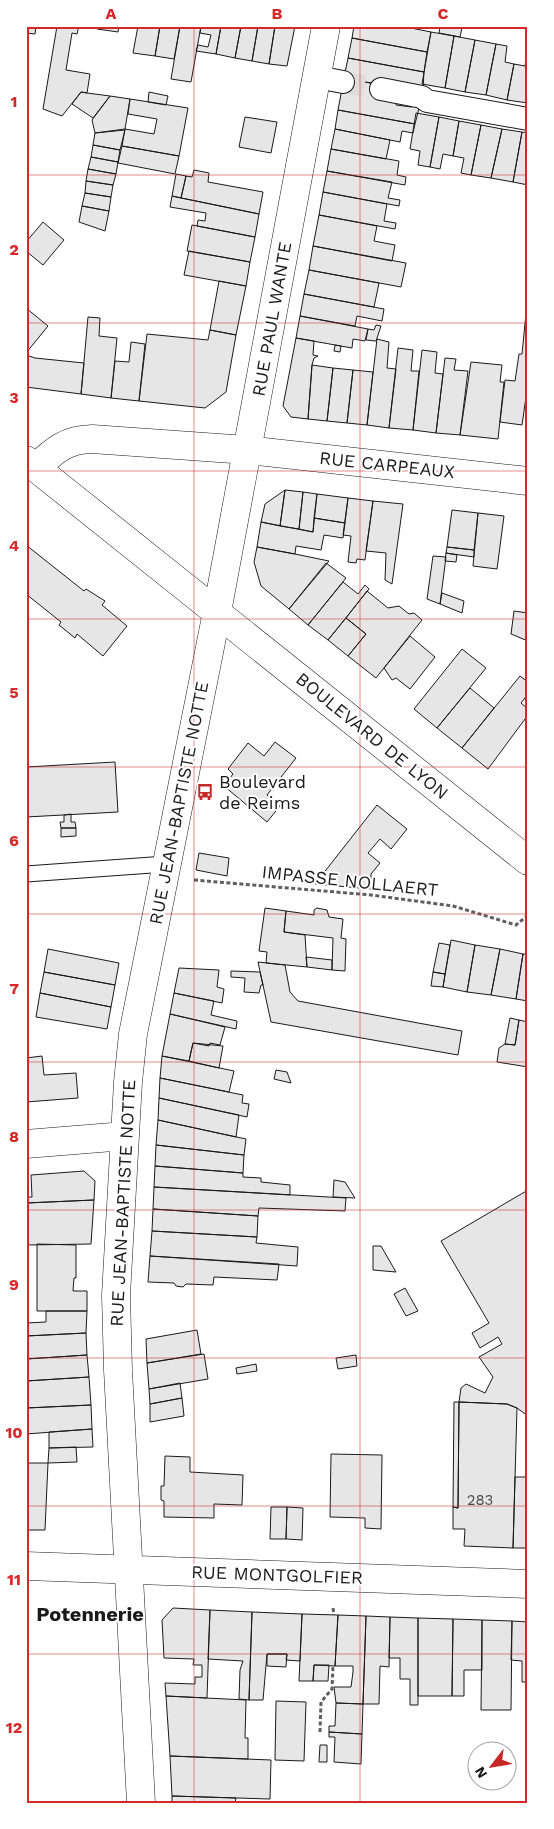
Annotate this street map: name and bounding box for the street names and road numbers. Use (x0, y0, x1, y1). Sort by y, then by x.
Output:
street label: RUE PAUL WANTE (248, 240, 295, 398)
street label: RUE CARPEAUX (318, 447, 456, 482)
street label: BOULEVARD DE LYON (292, 668, 453, 803)
street label: RUE JEAN-BAPTISTE NOTTE (145, 679, 212, 926)
street label: IMPASSE NOLLAERT (261, 861, 439, 900)
street label: RUE JEAN-BAPTISTE NOTTE (106, 1079, 139, 1327)
street label: RUE MONTGOLFIER (191, 1561, 363, 1588)

